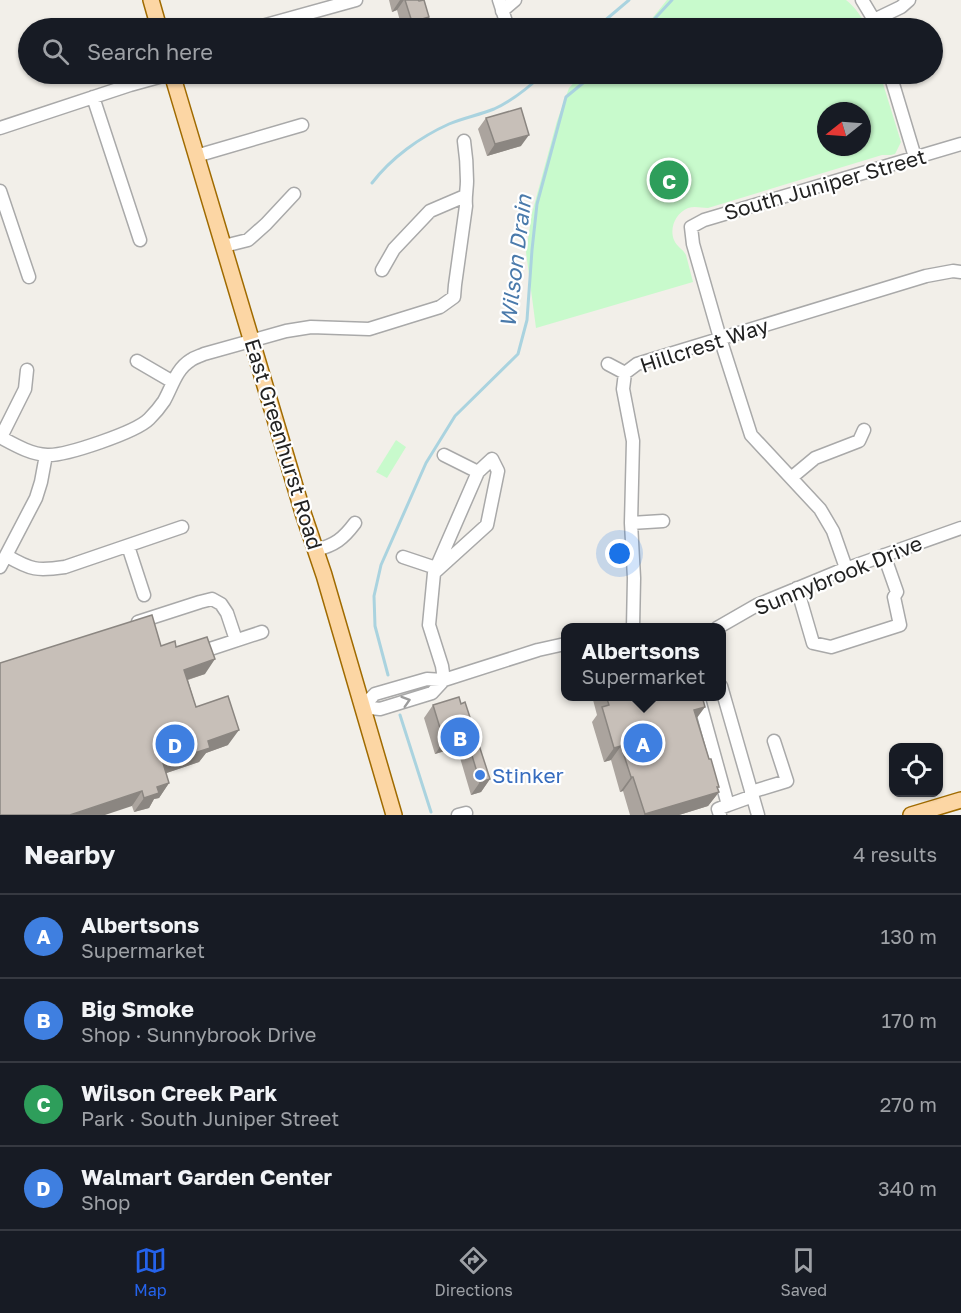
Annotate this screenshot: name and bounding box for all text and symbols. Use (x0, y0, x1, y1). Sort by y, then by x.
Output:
search box (18, 18, 943, 84)
icon: search (39, 35, 72, 68)
text: Search here (87, 38, 213, 65)
north arrow (817, 102, 871, 156)
street label: South Juniper Street (721, 143, 929, 225)
pin: C (650, 158, 688, 202)
water label: Wilson Drain (493, 192, 537, 329)
street label: Hillcrest Way (636, 312, 772, 378)
street label: East Greenhurst Road (240, 335, 328, 553)
street label: Sunnybrook Drive (750, 530, 926, 620)
your location (605, 539, 634, 568)
popup (561, 623, 726, 701)
text: Albertsons (582, 637, 700, 664)
text: Supermarket (582, 664, 705, 688)
one-way arrow (400, 696, 411, 708)
pin: B (440, 714, 480, 760)
pin: A (624, 720, 662, 766)
pin: D (156, 722, 195, 766)
map controls (889, 743, 943, 797)
button: locate (889, 743, 943, 797)
place label: Stinker (492, 762, 564, 788)
marker: Stinker (473, 768, 487, 782)
text: Nearby (24, 839, 115, 870)
text: 4 results (853, 842, 937, 866)
text: Albertsons (81, 911, 199, 938)
text: A (36, 924, 51, 948)
text: 130 m (881, 924, 937, 948)
text: Supermarket (81, 938, 205, 962)
text: Big Smoke (81, 995, 194, 1022)
text: B (36, 1008, 51, 1032)
text: 170 m (882, 1008, 937, 1032)
text: Shop · Sunnybrook Drive (81, 1022, 316, 1046)
text: Wilson Creek Park (81, 1079, 277, 1106)
text: C (36, 1092, 51, 1116)
text: 270 m (880, 1092, 937, 1116)
text: Park · South Juniper Street (81, 1106, 339, 1130)
text: Walmart Garden Center (81, 1163, 332, 1190)
text: D (36, 1176, 51, 1200)
text: 340 m (878, 1176, 937, 1200)
text: Shop (81, 1190, 130, 1214)
tab: Map (134, 1244, 167, 1300)
tab: Directions (435, 1244, 513, 1300)
tab: Saved (780, 1244, 827, 1300)

